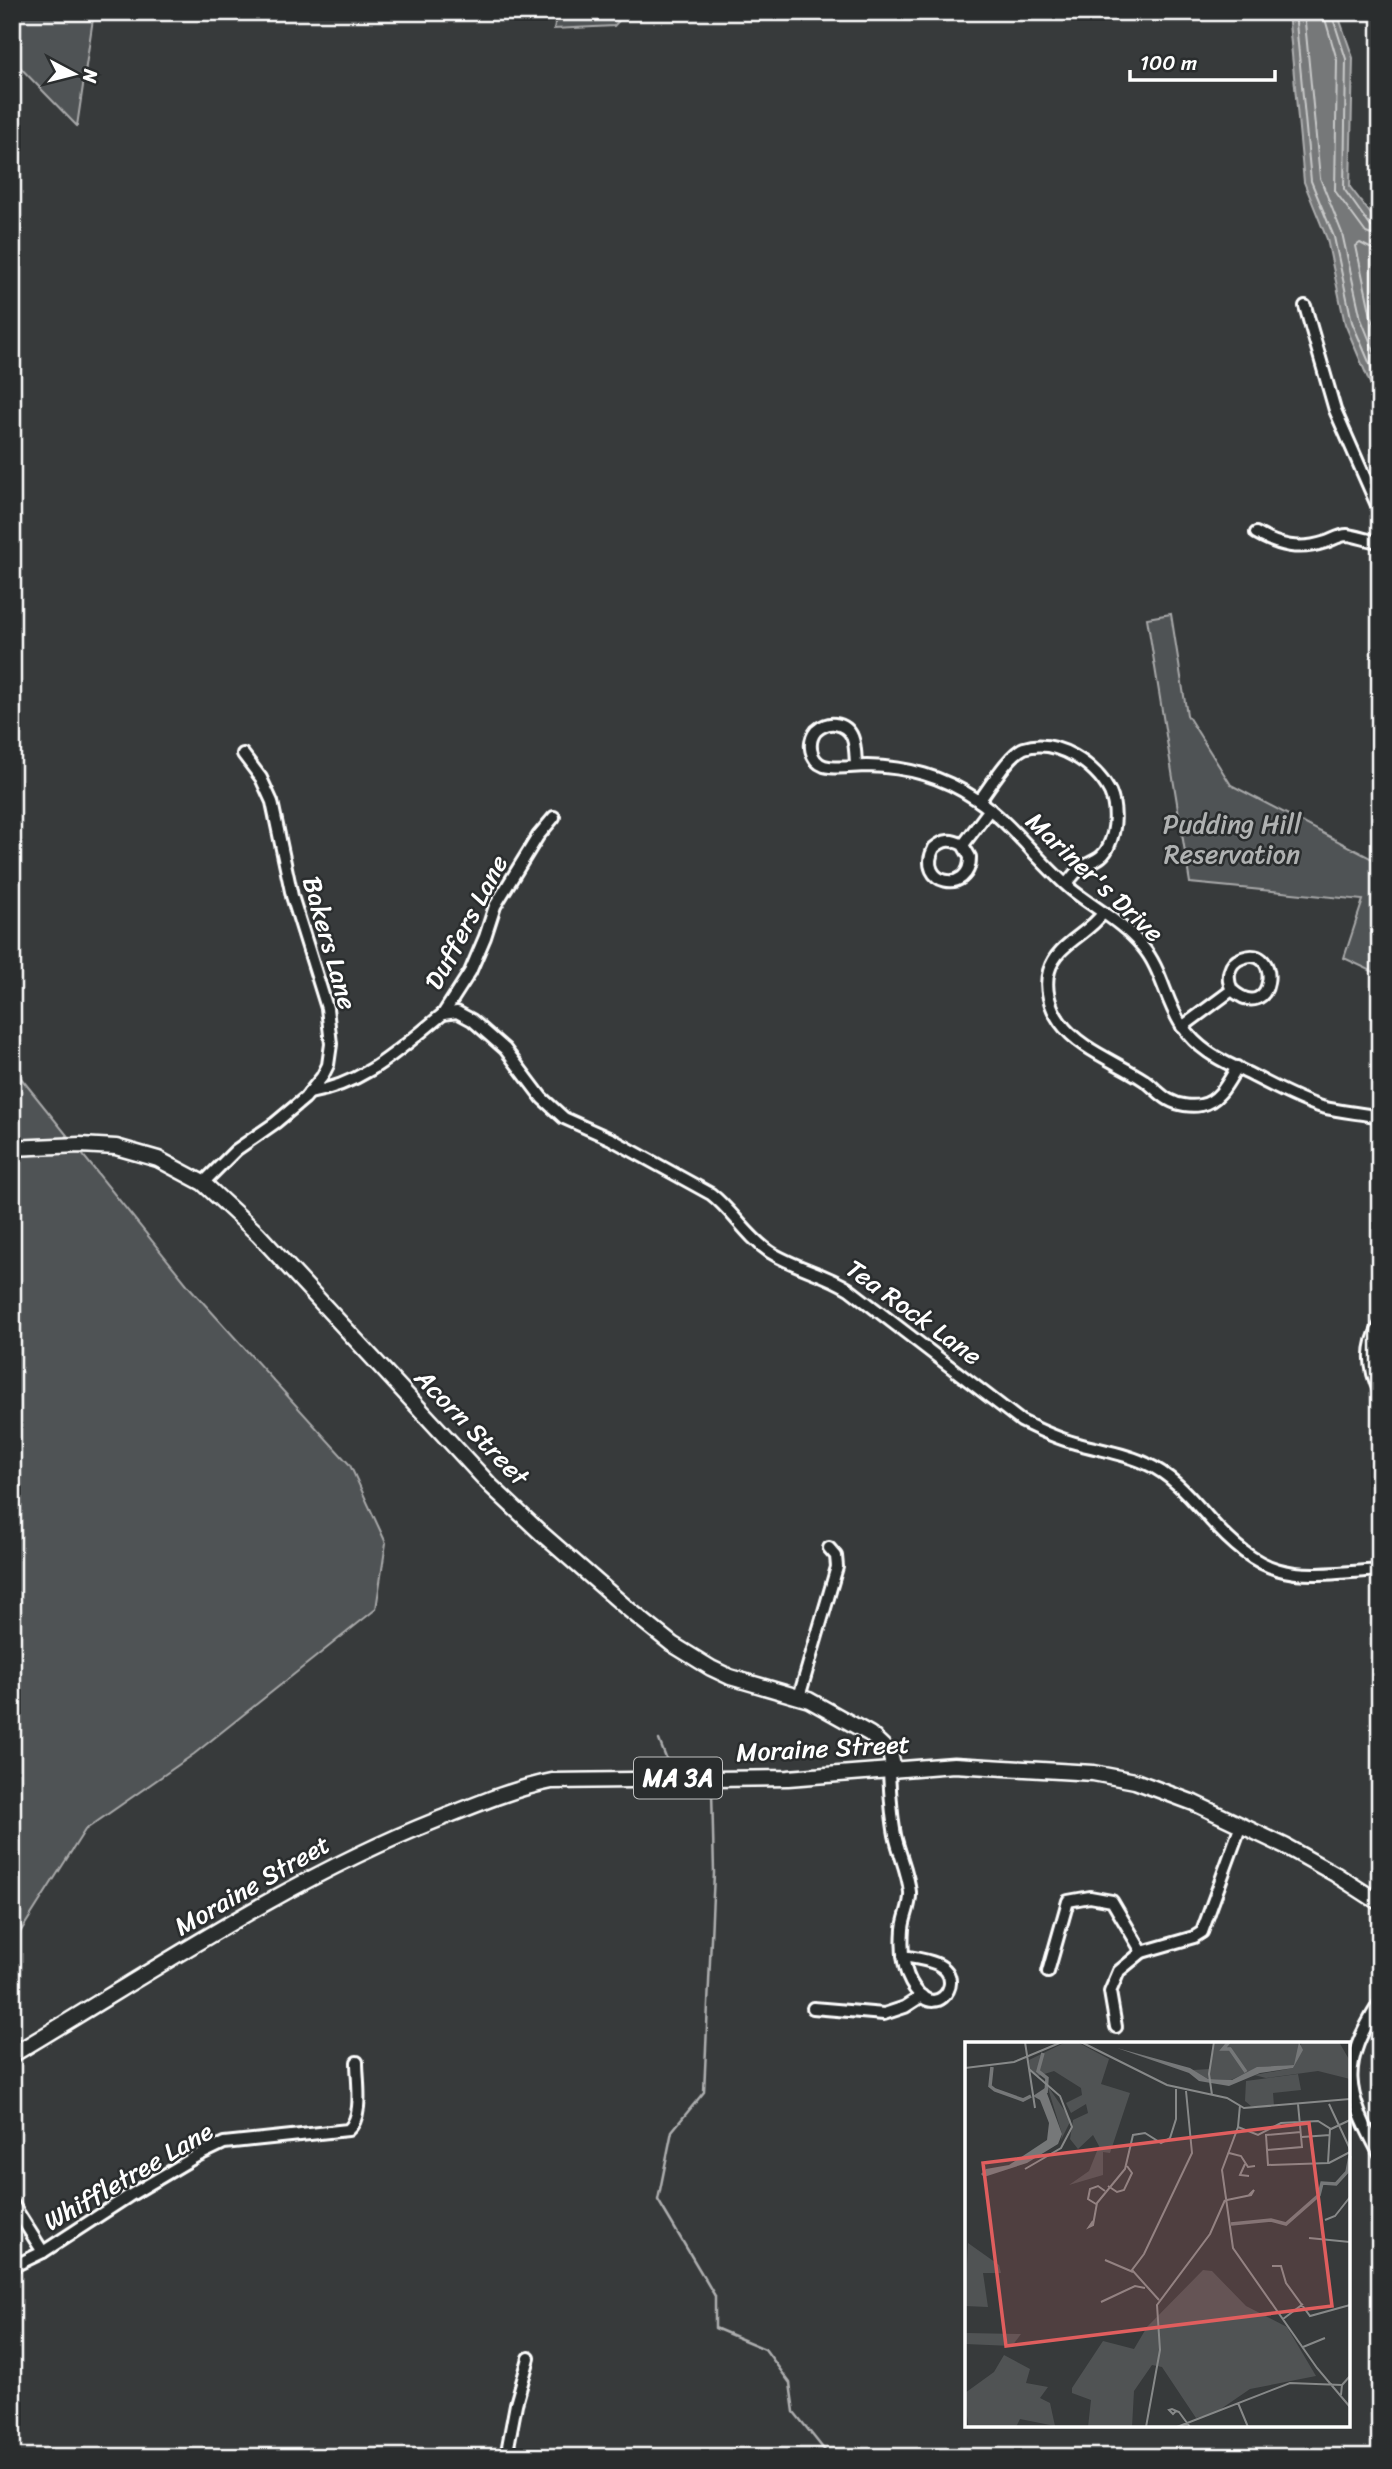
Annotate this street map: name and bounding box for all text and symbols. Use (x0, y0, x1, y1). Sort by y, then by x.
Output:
north arrow (38, 38, 108, 108)
scale bar (1130, 38, 1275, 82)
text: 100 m (1140, 44, 1197, 82)
text: N (73, 66, 108, 85)
street label: Mariner's Drive (1015, 800, 1175, 954)
park label: Pudding Hill Reservation (1163, 801, 1302, 877)
street label: Duffers Lane (411, 846, 521, 998)
street label: Bakers Lane (289, 871, 371, 1015)
street label: Tea Rock Lane (836, 1246, 992, 1378)
street label: Acorn Street (403, 1356, 542, 1498)
street label: Moraine Street (735, 1720, 911, 1776)
road number: MA 3A (634, 1758, 722, 1798)
street label: Moraine Street (165, 1822, 339, 1948)
inset map (965, 2042, 1350, 2427)
street label: Whiffletree Lane (34, 2108, 222, 2243)

